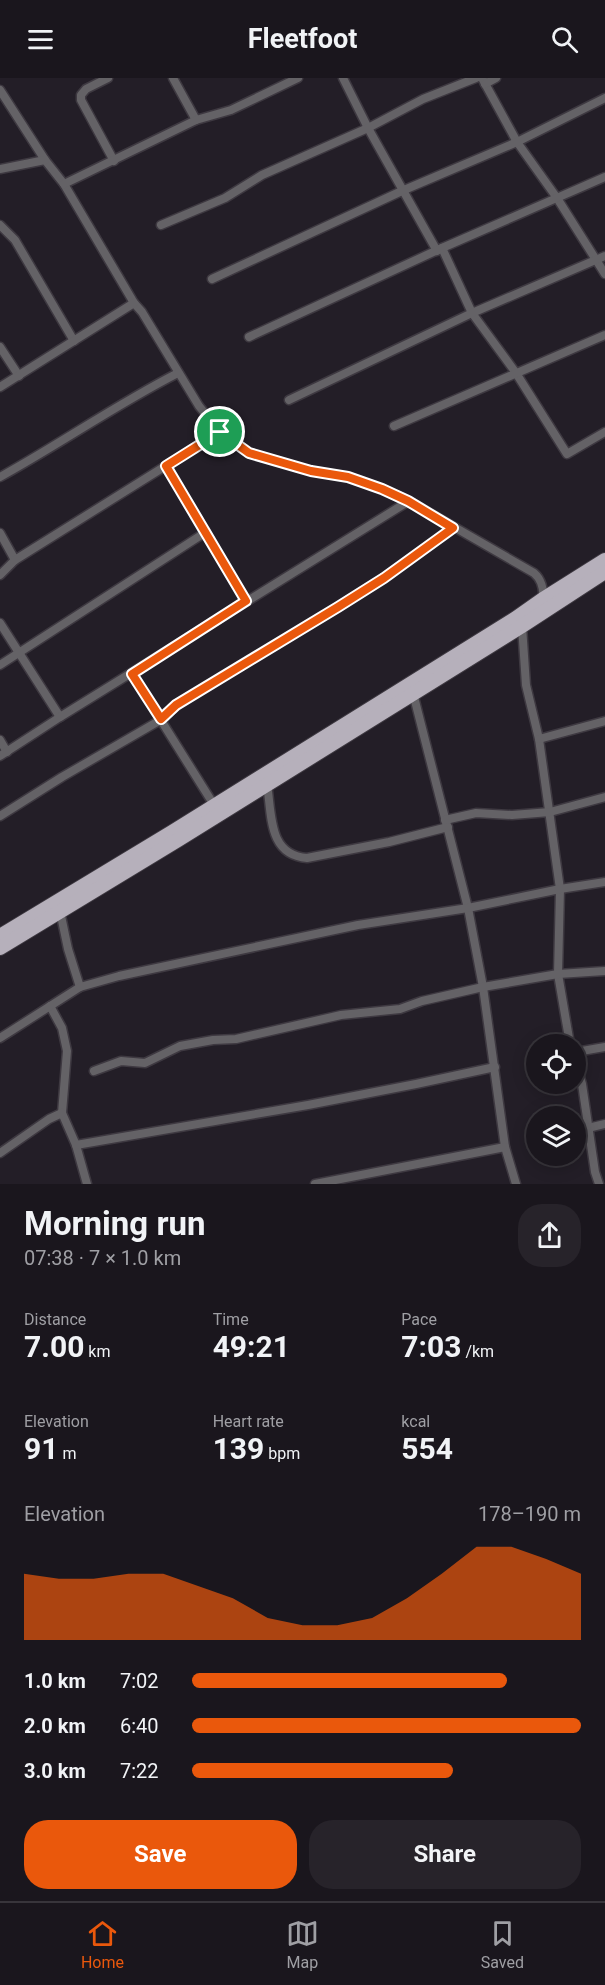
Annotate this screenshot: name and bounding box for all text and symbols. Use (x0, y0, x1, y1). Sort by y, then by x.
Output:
icon: menu (24, 23, 57, 56)
text: Fleetfoot (248, 23, 357, 55)
icon: search (548, 23, 581, 56)
pin (194, 406, 245, 457)
icon: arrive (203, 415, 236, 448)
map controls (526, 1034, 586, 1166)
button: locate (526, 1034, 586, 1094)
button: layers (526, 1106, 586, 1166)
text: Morning run (24, 1204, 205, 1243)
button: share (518, 1204, 581, 1267)
text: 07:38 · 7 × 1.0 km (24, 1246, 181, 1270)
text: Distance (24, 1310, 86, 1329)
text: Time (213, 1310, 249, 1329)
text: Pace (401, 1310, 437, 1329)
text: 7.00 (24, 1329, 84, 1364)
text: 49:21 (213, 1329, 290, 1364)
text: 7:03 (401, 1329, 461, 1364)
text: km (84, 1342, 110, 1361)
text: /km (461, 1342, 494, 1361)
text: Elevation (24, 1412, 89, 1431)
text: Heart rate (213, 1412, 284, 1431)
text: kcal (401, 1412, 430, 1431)
text: 91 (24, 1431, 58, 1466)
text: 139 (213, 1431, 264, 1466)
text: 554 (401, 1431, 453, 1466)
text: m (58, 1444, 76, 1463)
text: bpm (264, 1444, 300, 1463)
text: Elevation (24, 1502, 105, 1526)
text: 178–190 m (478, 1502, 581, 1526)
text: 1.0 km (24, 1669, 86, 1693)
text: 7:02 (120, 1669, 159, 1693)
text: 2.0 km (24, 1714, 86, 1738)
text: 6:40 (120, 1714, 159, 1738)
text: 3.0 km (24, 1759, 86, 1783)
text: 7:22 (120, 1759, 159, 1783)
button: Save (24, 1820, 297, 1889)
button: Share (309, 1820, 581, 1889)
tab: Home (81, 1917, 124, 1972)
tab: Map (286, 1917, 319, 1972)
tab: Saved (481, 1917, 524, 1972)

